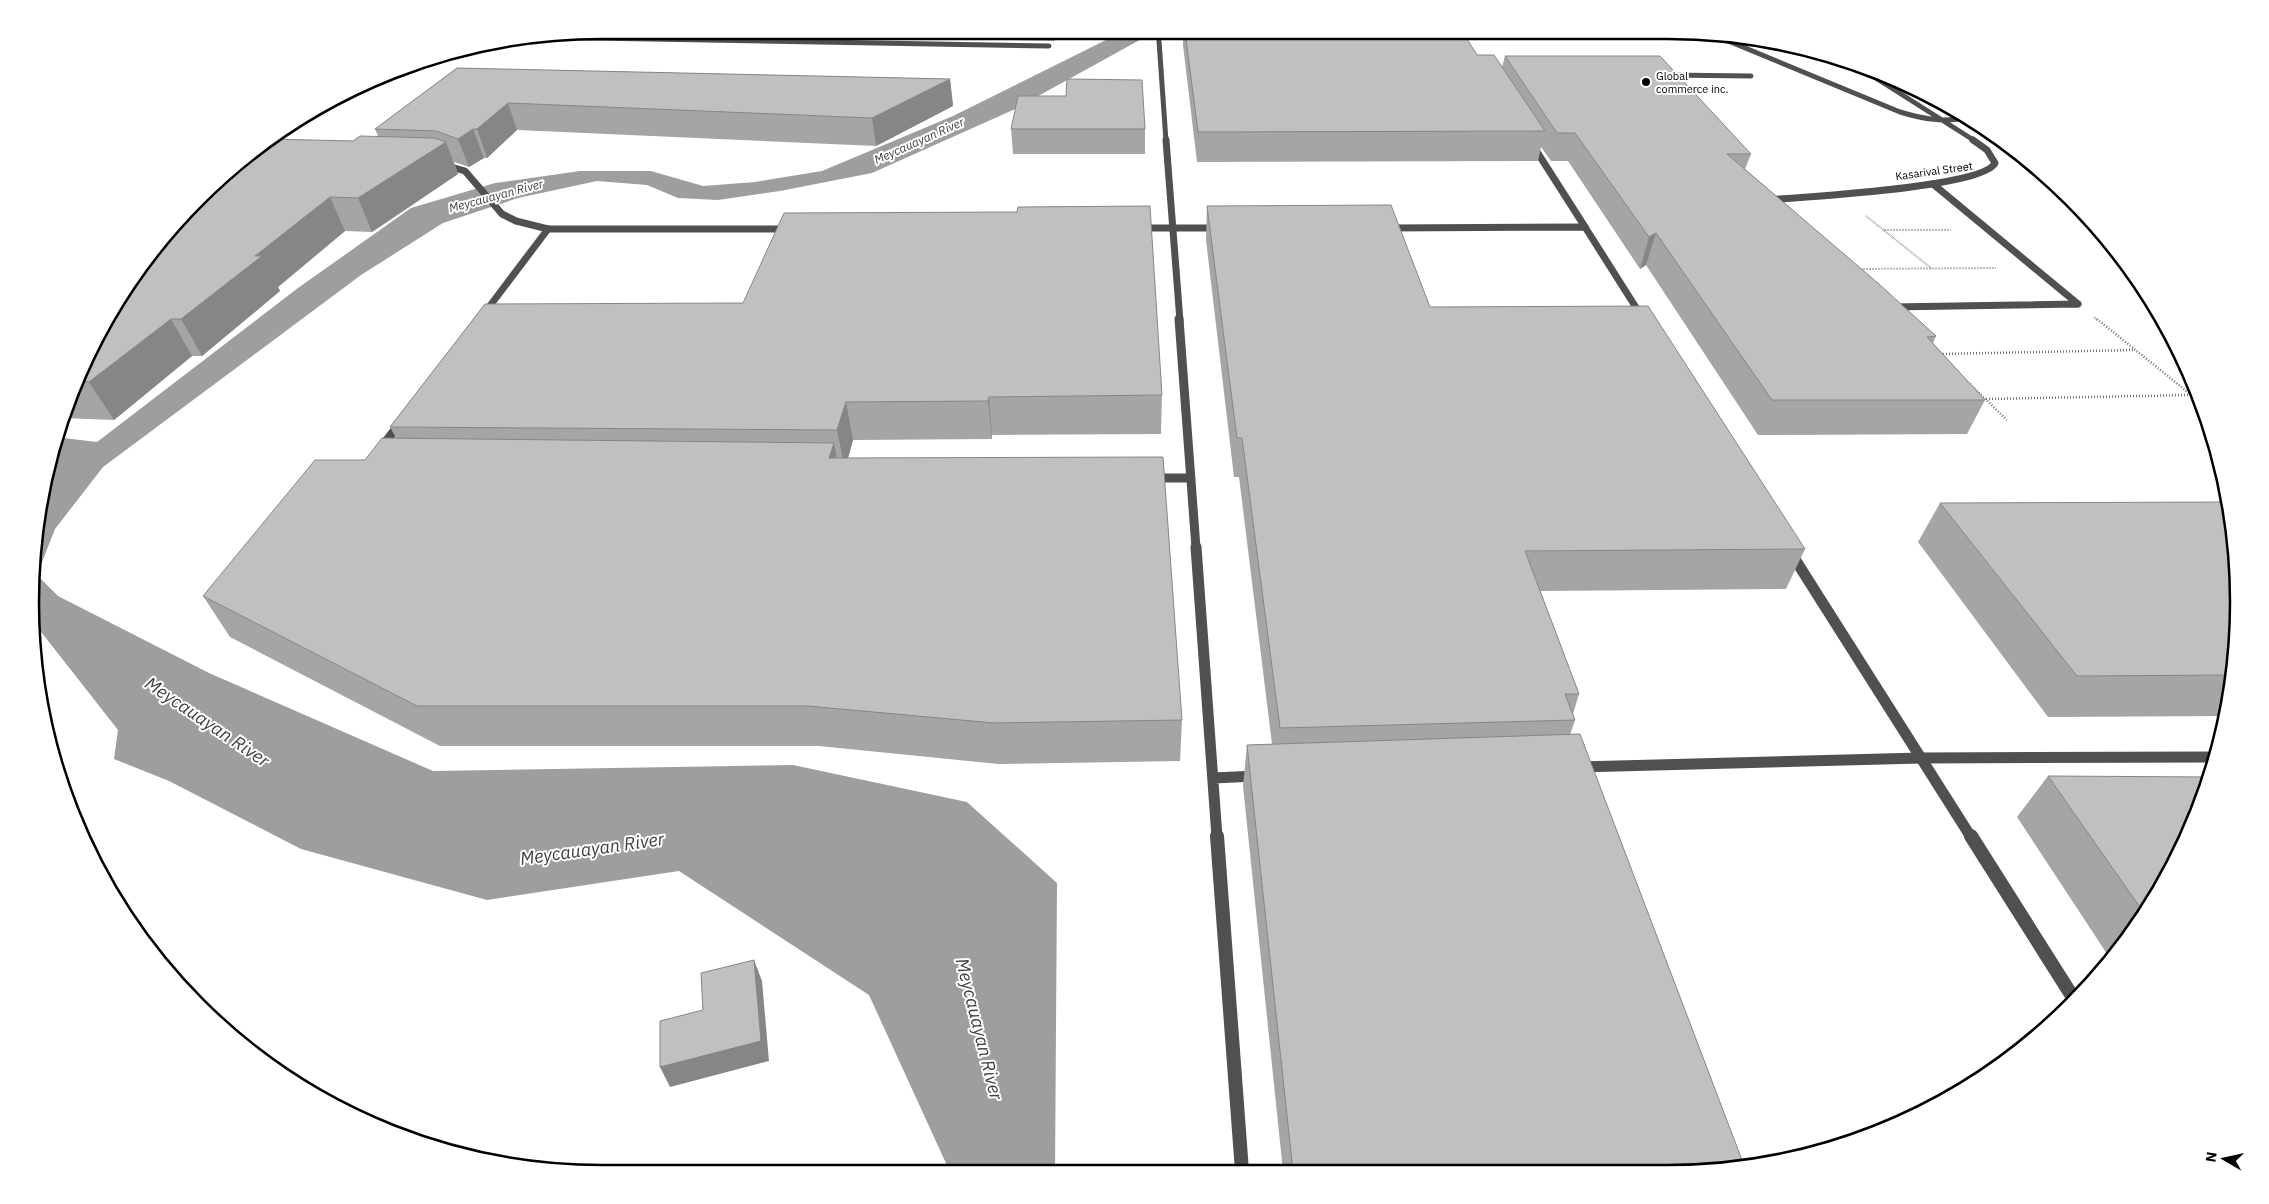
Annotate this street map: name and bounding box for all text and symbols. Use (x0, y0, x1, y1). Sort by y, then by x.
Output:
place label: Global commerce inc. (1656, 69, 1728, 96)
marker: Global commerce inc. (1640, 76, 1652, 88)
water label: Meycauayan River (871, 114, 967, 167)
street label: Kasarival Street (1895, 159, 1974, 183)
water label: Meycauayan River (447, 176, 545, 215)
water label: Meycauayan River (141, 671, 274, 772)
water label: Meycauayan River (518, 827, 666, 870)
water label: Meycauayan River (951, 956, 1008, 1103)
north arrow (2199, 1134, 2249, 1184)
text: N (2201, 1151, 2221, 1163)

